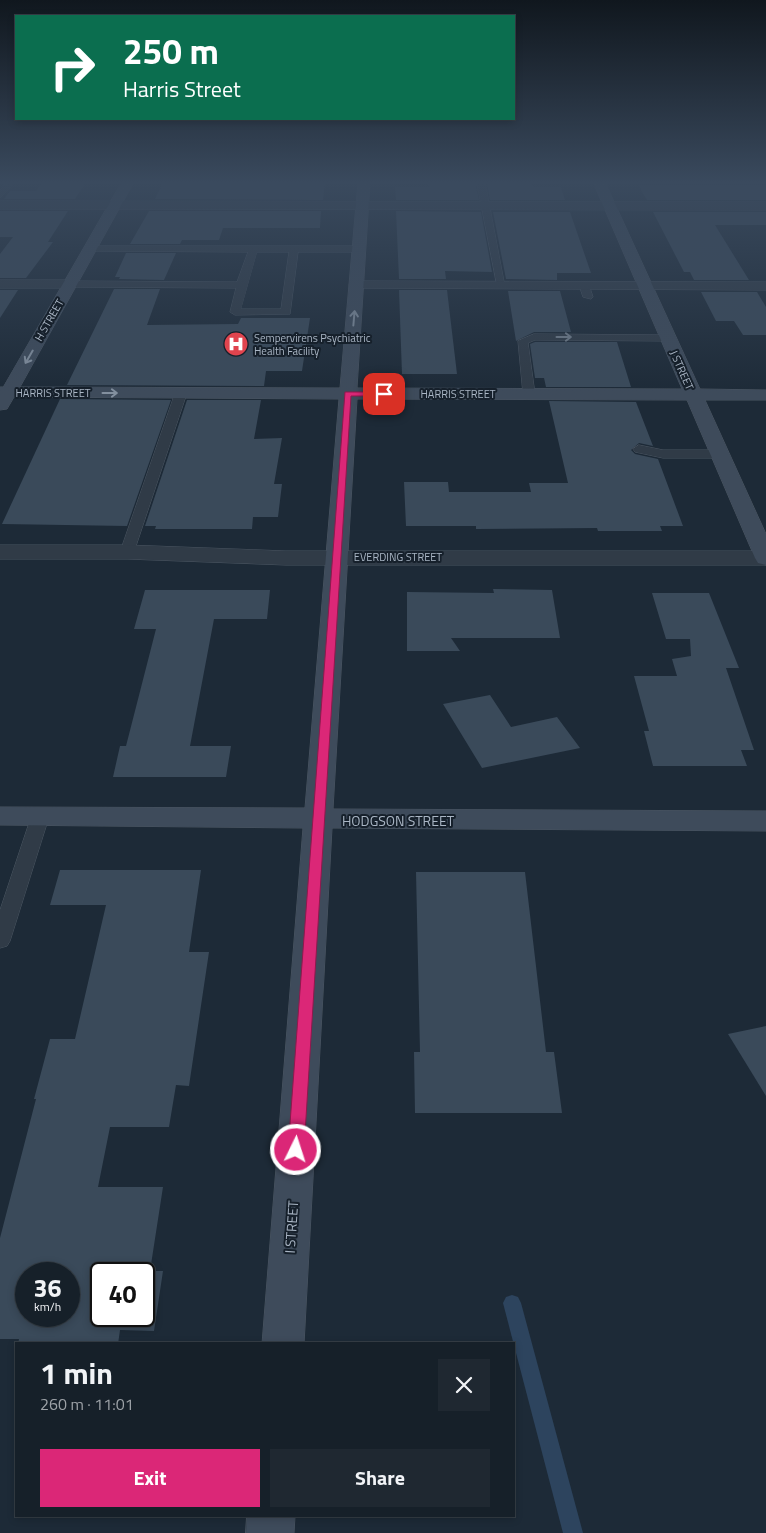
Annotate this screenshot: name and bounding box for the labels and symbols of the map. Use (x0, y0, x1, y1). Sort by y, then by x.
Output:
street label: H STREET (30, 296, 68, 344)
one-way arrow (349, 310, 358, 326)
place label: Sempervirens Psychiatric Health Facility (254, 330, 371, 359)
hospital icon: Sempervirens Psychiatric Health Facility (223, 331, 249, 357)
one-way arrow (555, 332, 571, 342)
street label: J STREET (666, 348, 698, 393)
one-way arrow (23, 349, 33, 363)
pin (363, 373, 405, 415)
street label: HARRIS STREET (15, 385, 91, 401)
street label: HARRIS STREET (420, 386, 496, 402)
one-way arrow (101, 388, 117, 398)
street label: EVERDING STREET (354, 549, 442, 565)
street label: HODGSON STREET (342, 810, 455, 831)
position arrow (269, 1123, 321, 1175)
street label: I STREET (279, 1199, 303, 1254)
speed limit sign: 40 (90, 1262, 155, 1327)

